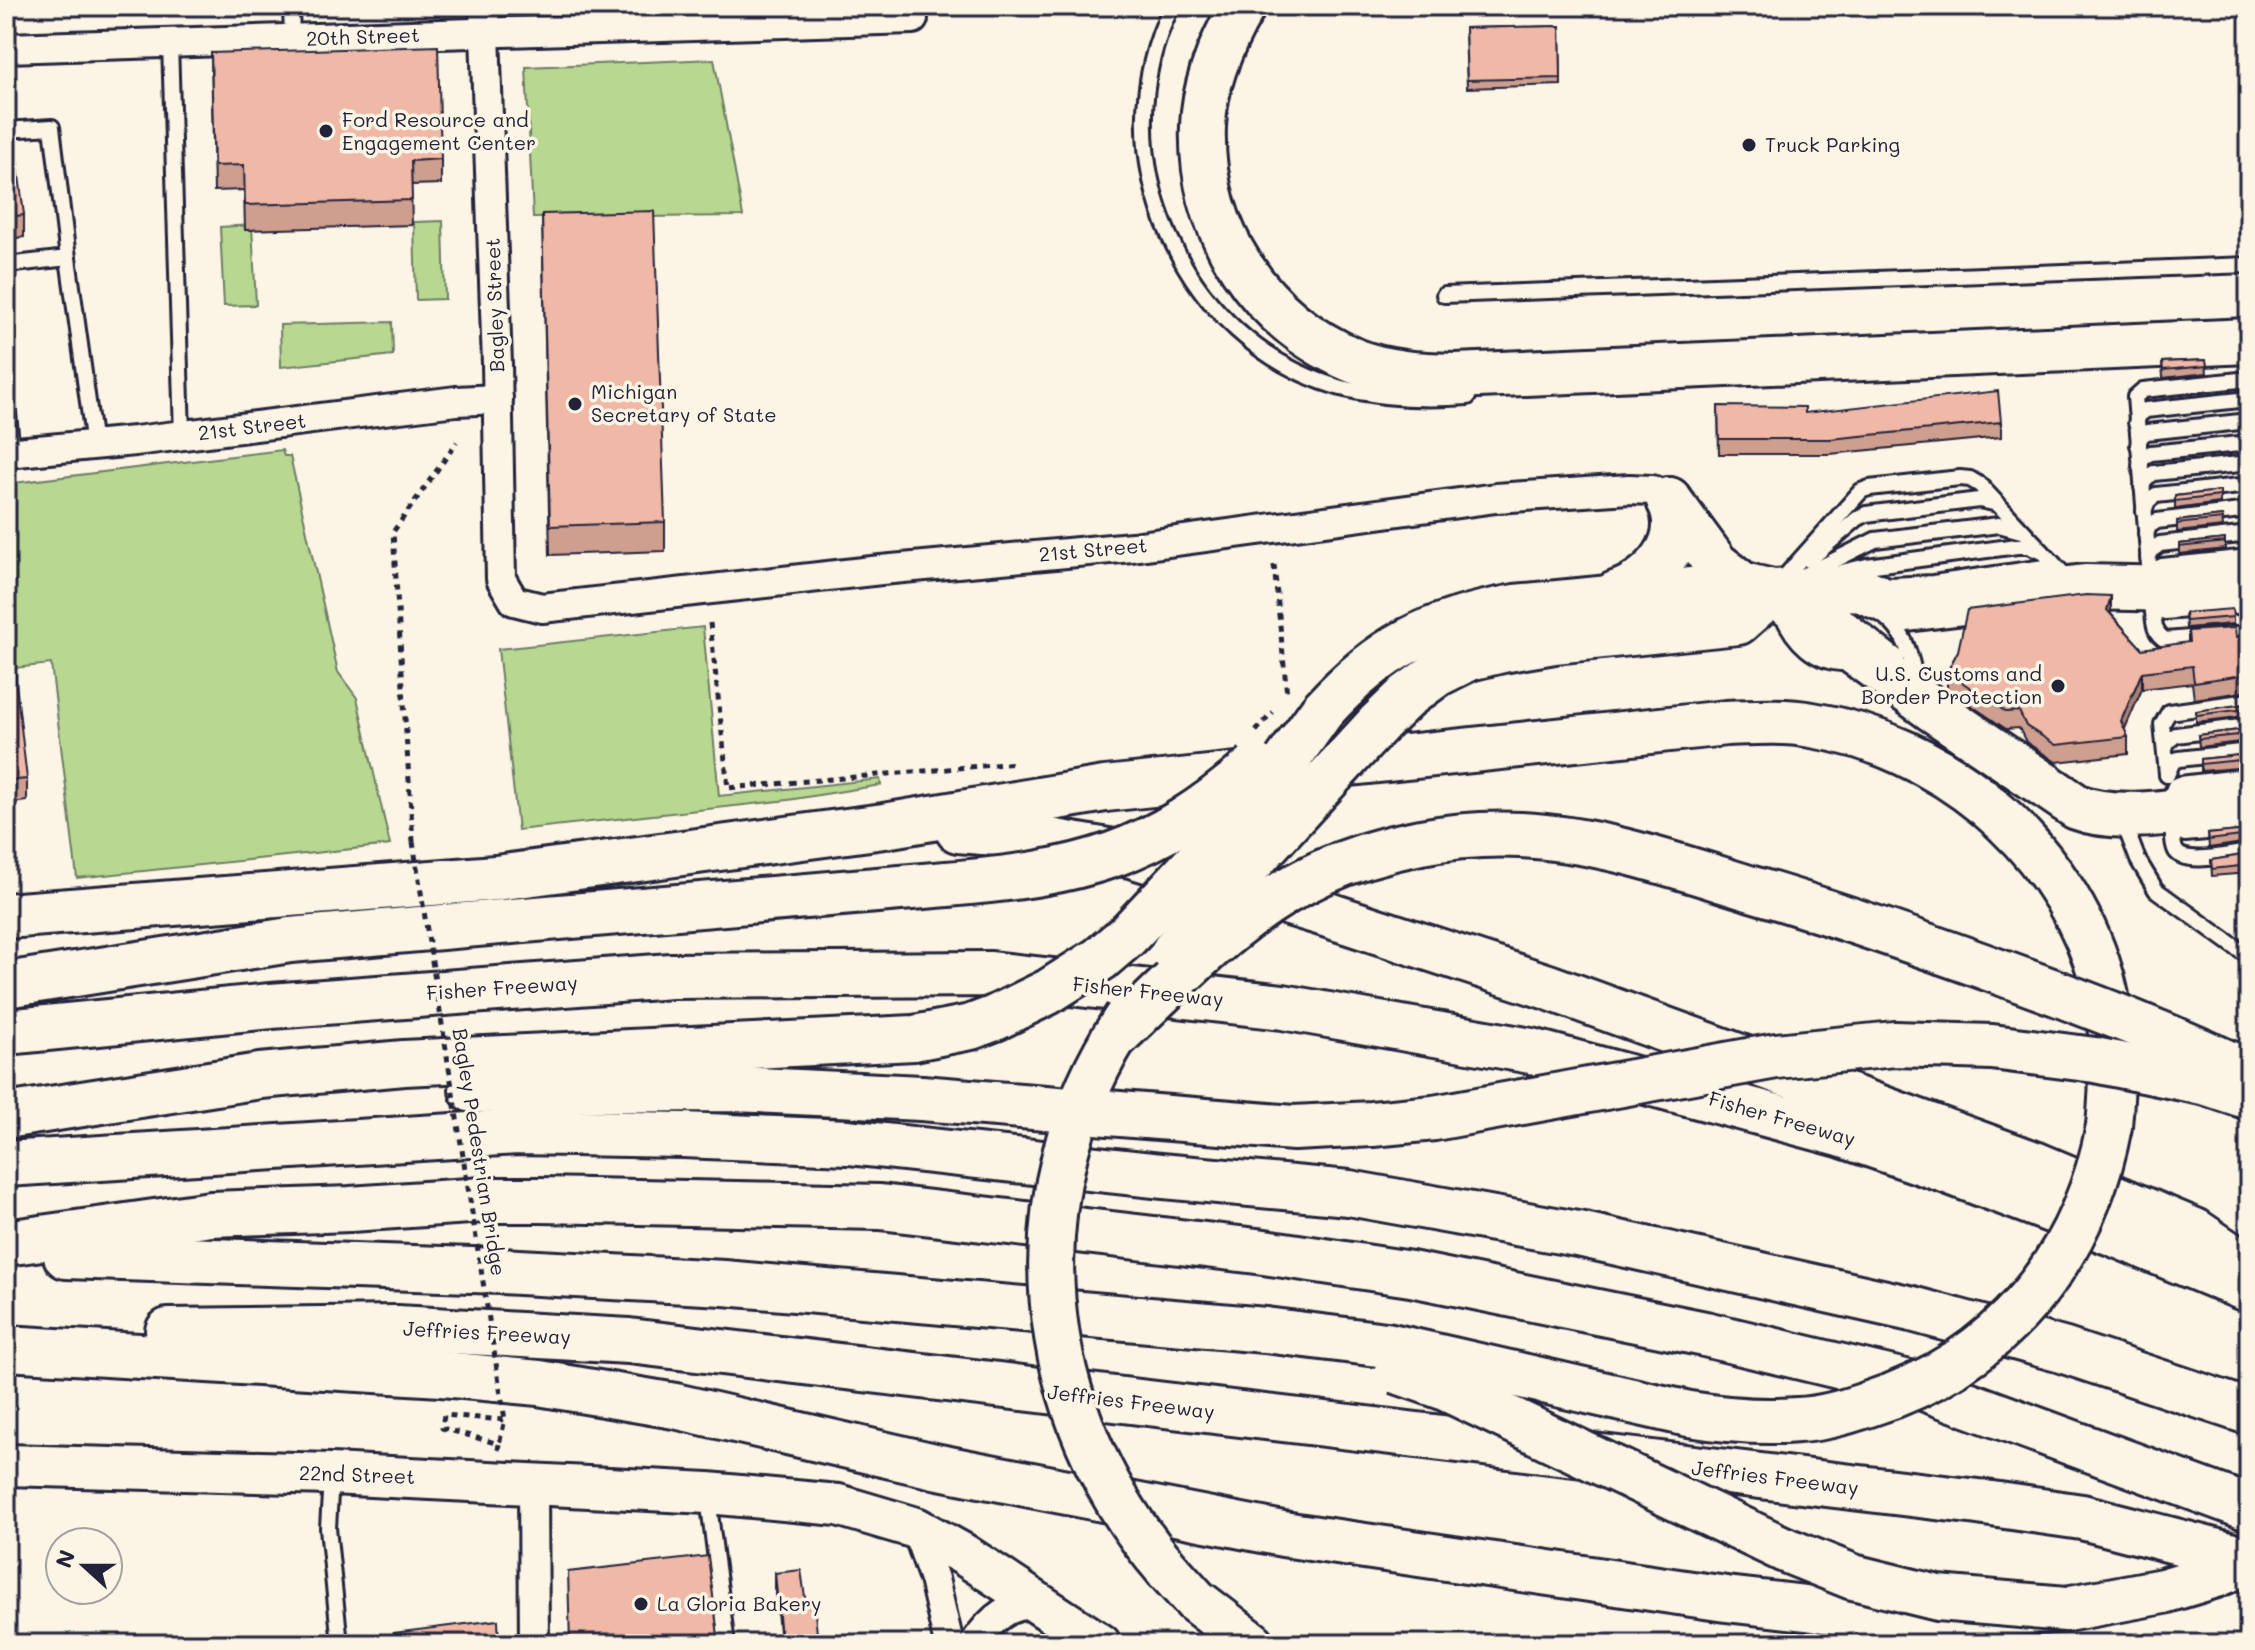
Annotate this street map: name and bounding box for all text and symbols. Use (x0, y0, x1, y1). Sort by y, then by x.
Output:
street label: 20th Street (306, 21, 420, 51)
place label: Ford Resource and Engagement Center (342, 106, 536, 155)
marker: Ford Resource and Engagement Center (317, 122, 335, 140)
place label: Truck Parking (1765, 131, 1900, 157)
marker: Truck Parking (1740, 136, 1758, 154)
street label: Bagley Street (479, 237, 509, 373)
place label: Michigan Secretary of State (591, 378, 777, 427)
marker: Michigan Secretary of State (566, 395, 584, 413)
street label: 21st Street (196, 406, 307, 446)
street label: 21st Street (1038, 531, 1148, 567)
place label: U.S. Customs and Border Protection (1861, 660, 2042, 709)
marker: U.S. Customs and Border Protection (2049, 677, 2067, 695)
street label: Fisher Freeway (425, 969, 578, 1005)
street label: Fisher Freeway (1071, 970, 1225, 1012)
street label: Bagley Pedestrian Bridge (448, 1026, 512, 1277)
street label: Fisher Freeway (1706, 1085, 1859, 1151)
street label: Jeffries Freeway (402, 1315, 572, 1349)
street label: Jeffries Freeway (1046, 1378, 1216, 1424)
street label: Jeffries Freeway (1690, 1454, 1860, 1500)
street label: 22nd Street (299, 1459, 416, 1489)
north arrow (44, 1526, 124, 1606)
text: N (48, 1546, 81, 1572)
place label: La Gloria Bakery (657, 1590, 821, 1616)
marker: La Gloria Bakery (632, 1595, 650, 1613)

